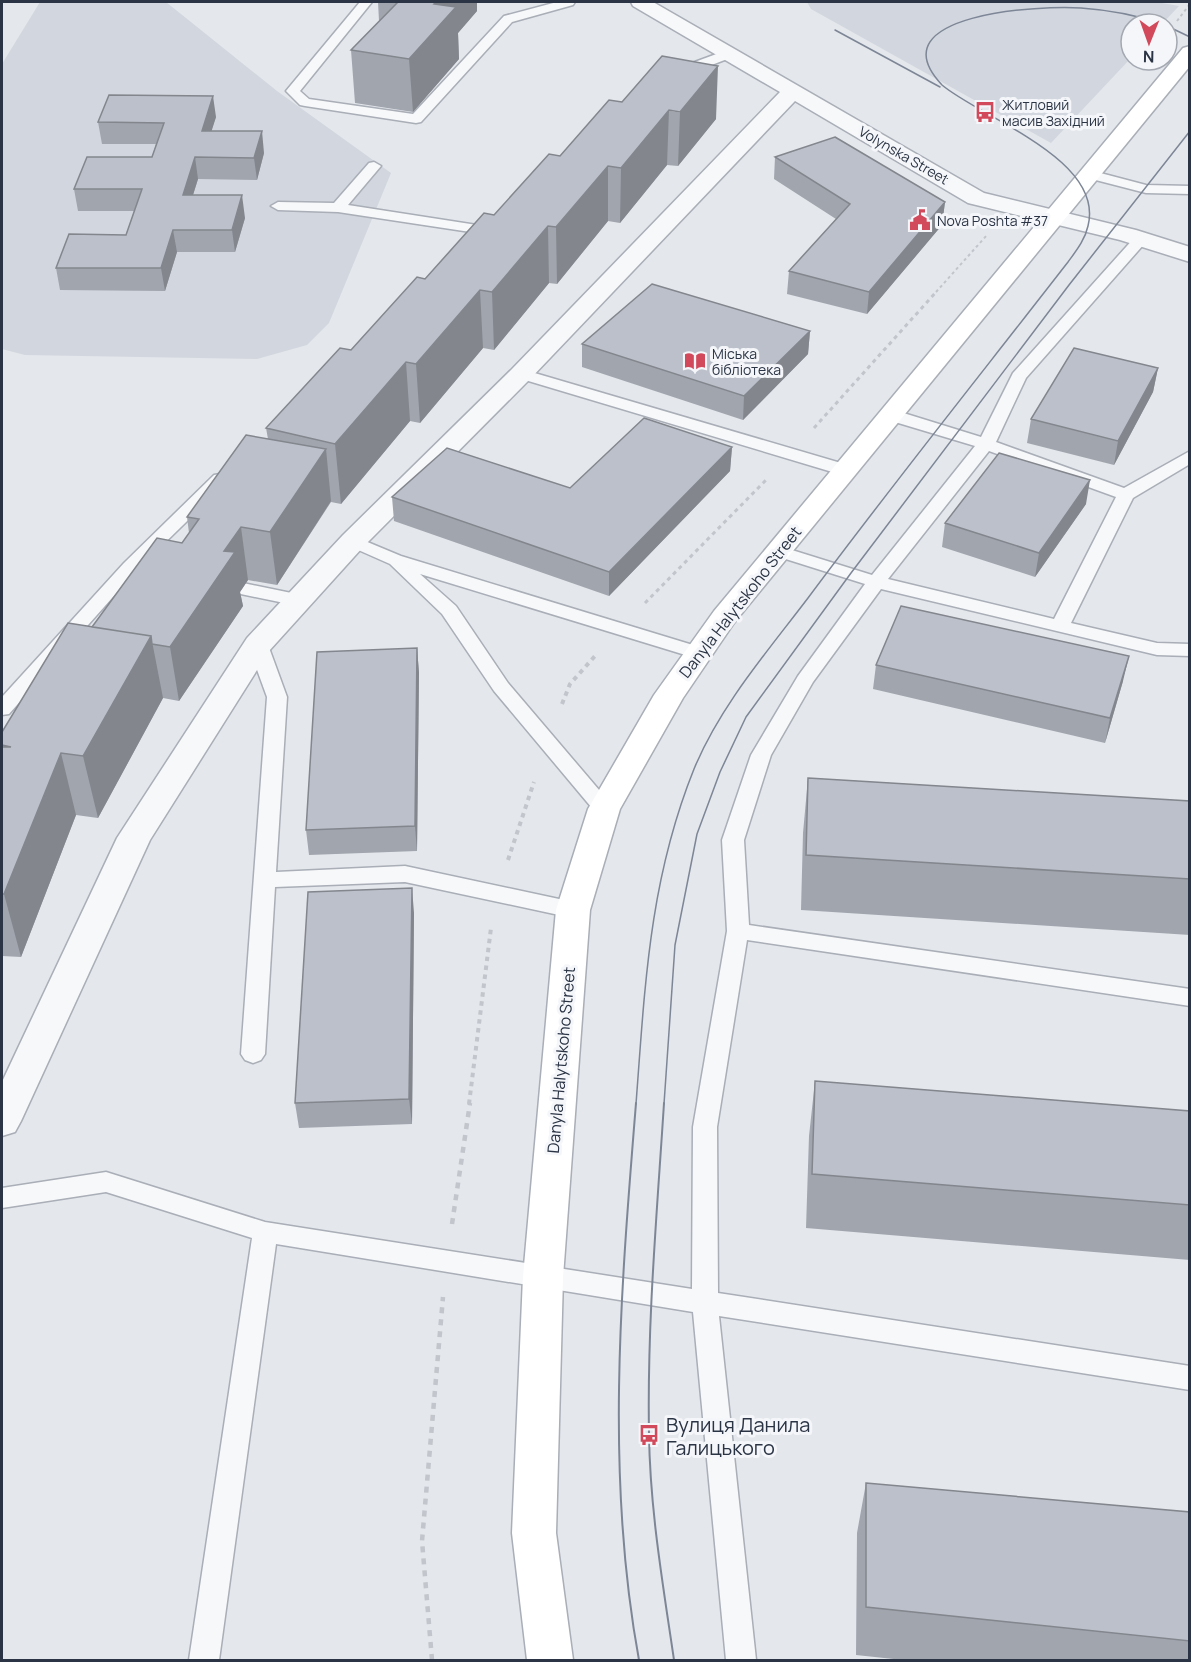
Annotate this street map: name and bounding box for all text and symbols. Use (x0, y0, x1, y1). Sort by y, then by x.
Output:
north arrow (1119, 12, 1179, 72)
text: N (1143, 46, 1155, 68)
place label: Житловий масив Західний (1002, 95, 1105, 130)
bus stop icon: Житловий масив Західний (973, 100, 997, 124)
street label: Volynska Street (856, 122, 953, 189)
public building icon: Nova Poshta #37 (908, 208, 932, 232)
place label: Nova Poshta #37 (937, 211, 1048, 230)
place label: Міська бібліотека (712, 344, 781, 379)
library icon: Міська бібліотека (683, 349, 707, 373)
street label: Danyla Halytskoho Street (674, 522, 806, 682)
street label: Danyla Halytskoho Street (542, 966, 580, 1154)
place label: Вулиця Данила Галицького (666, 1411, 810, 1461)
bus stop icon: Вулиця Данила Галицького (637, 1423, 661, 1447)

